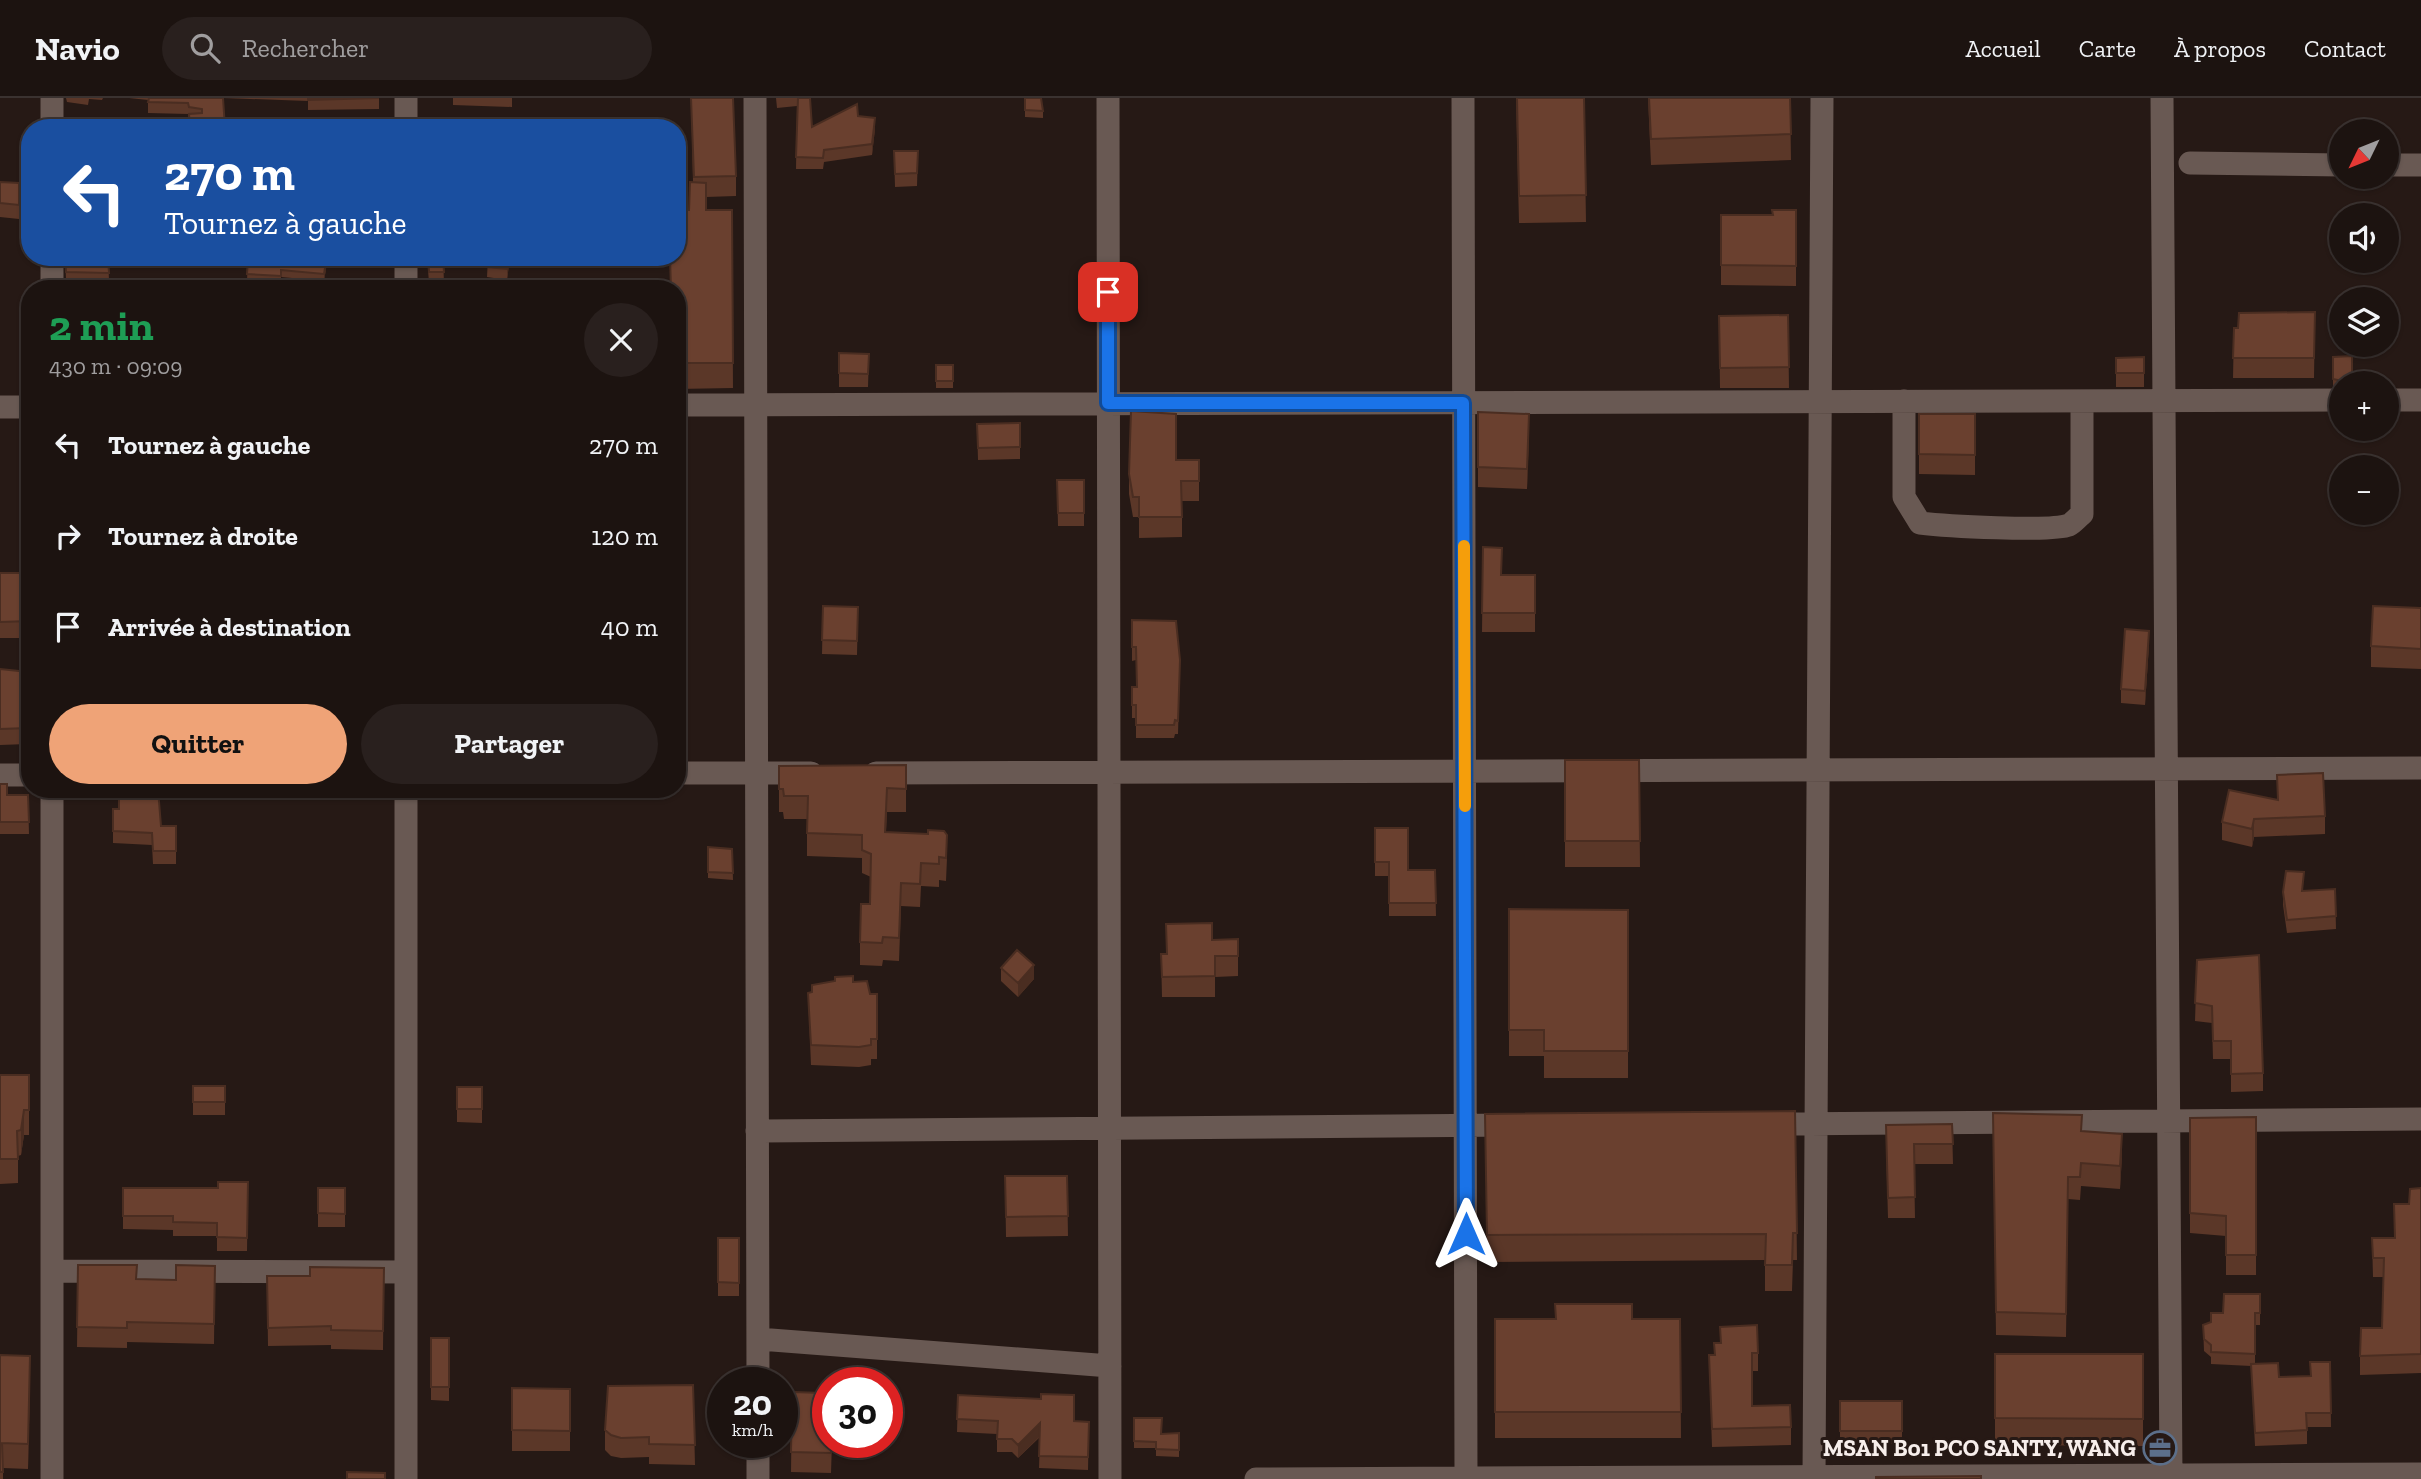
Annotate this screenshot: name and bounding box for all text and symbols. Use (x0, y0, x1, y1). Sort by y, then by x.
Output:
search box (162, 17, 652, 80)
text: Navio (35, 29, 120, 68)
icon: search (186, 29, 224, 67)
text: Rechercher (242, 32, 369, 64)
text: Accueil (1965, 34, 2041, 63)
text: Carte (2079, 34, 2136, 63)
text: À propos (2174, 34, 2266, 63)
text: Contact (2304, 34, 2386, 63)
north arrow (2329, 119, 2399, 189)
map controls (2329, 119, 2399, 525)
text: 270 m (164, 144, 295, 203)
icon: left (49, 147, 140, 238)
button: sound (2329, 203, 2399, 273)
text: Tournez à gauche (164, 204, 407, 242)
pin (1078, 262, 1138, 322)
icon: arrive (1089, 273, 1127, 311)
button: layers (2329, 287, 2399, 357)
text: 2 min (49, 300, 154, 351)
button: close (584, 303, 658, 377)
text: 430 m · 09:09 (49, 352, 183, 380)
button: + (2329, 371, 2399, 441)
icon: left (49, 426, 87, 464)
text: Tournez à gauche (108, 429, 310, 461)
text: 270 m (589, 429, 658, 461)
button: − (2329, 455, 2399, 525)
icon: right (49, 517, 87, 555)
text: Tournez à droite (108, 520, 298, 552)
text: 120 m (591, 520, 658, 552)
icon: arrive (49, 608, 87, 646)
text: Arrivée à destination (108, 611, 351, 643)
text: 40 m (601, 611, 658, 643)
button: Quitter (49, 704, 347, 784)
button: Partager (361, 704, 658, 784)
position arrow (1429, 1197, 1503, 1271)
speed limit sign: 30 (812, 1367, 903, 1458)
text: 20 (733, 1382, 772, 1424)
text: km/h (732, 1419, 773, 1441)
office icon: MSAN B01 PCO SANTY, WANG (2141, 1429, 2179, 1467)
place label: MSAN B01 PCO SANTY, WANG (1823, 1434, 2136, 1462)

